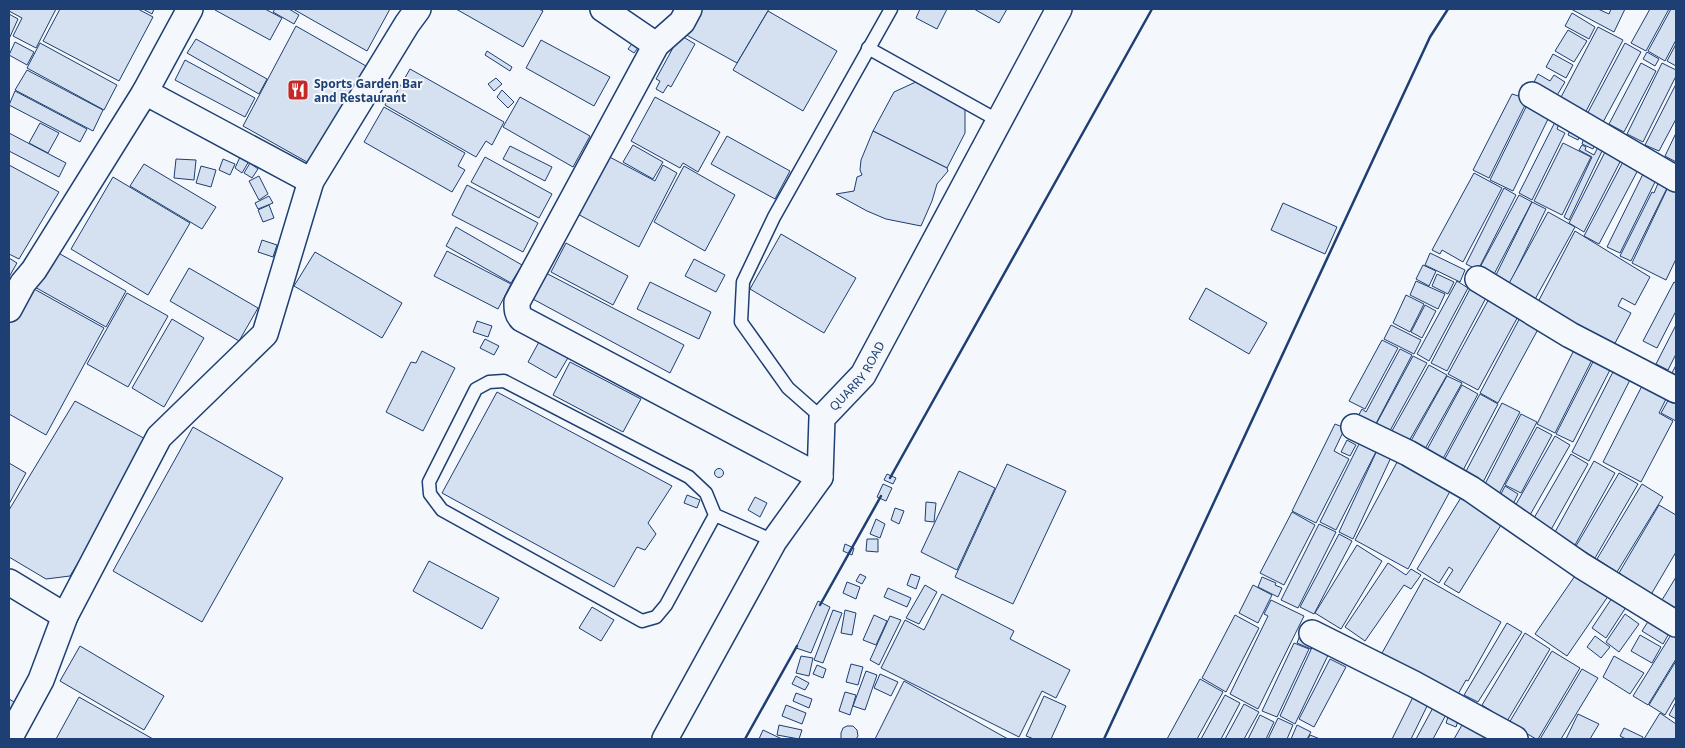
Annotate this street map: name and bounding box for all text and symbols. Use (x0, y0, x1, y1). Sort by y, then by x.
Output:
place label: Sports Garden Bar and Restaurant (314, 75, 423, 106)
restaurant icon: Sports Garden Bar and Restaurant (286, 78, 310, 102)
street label: QUARRY ROAD (825, 338, 888, 414)

